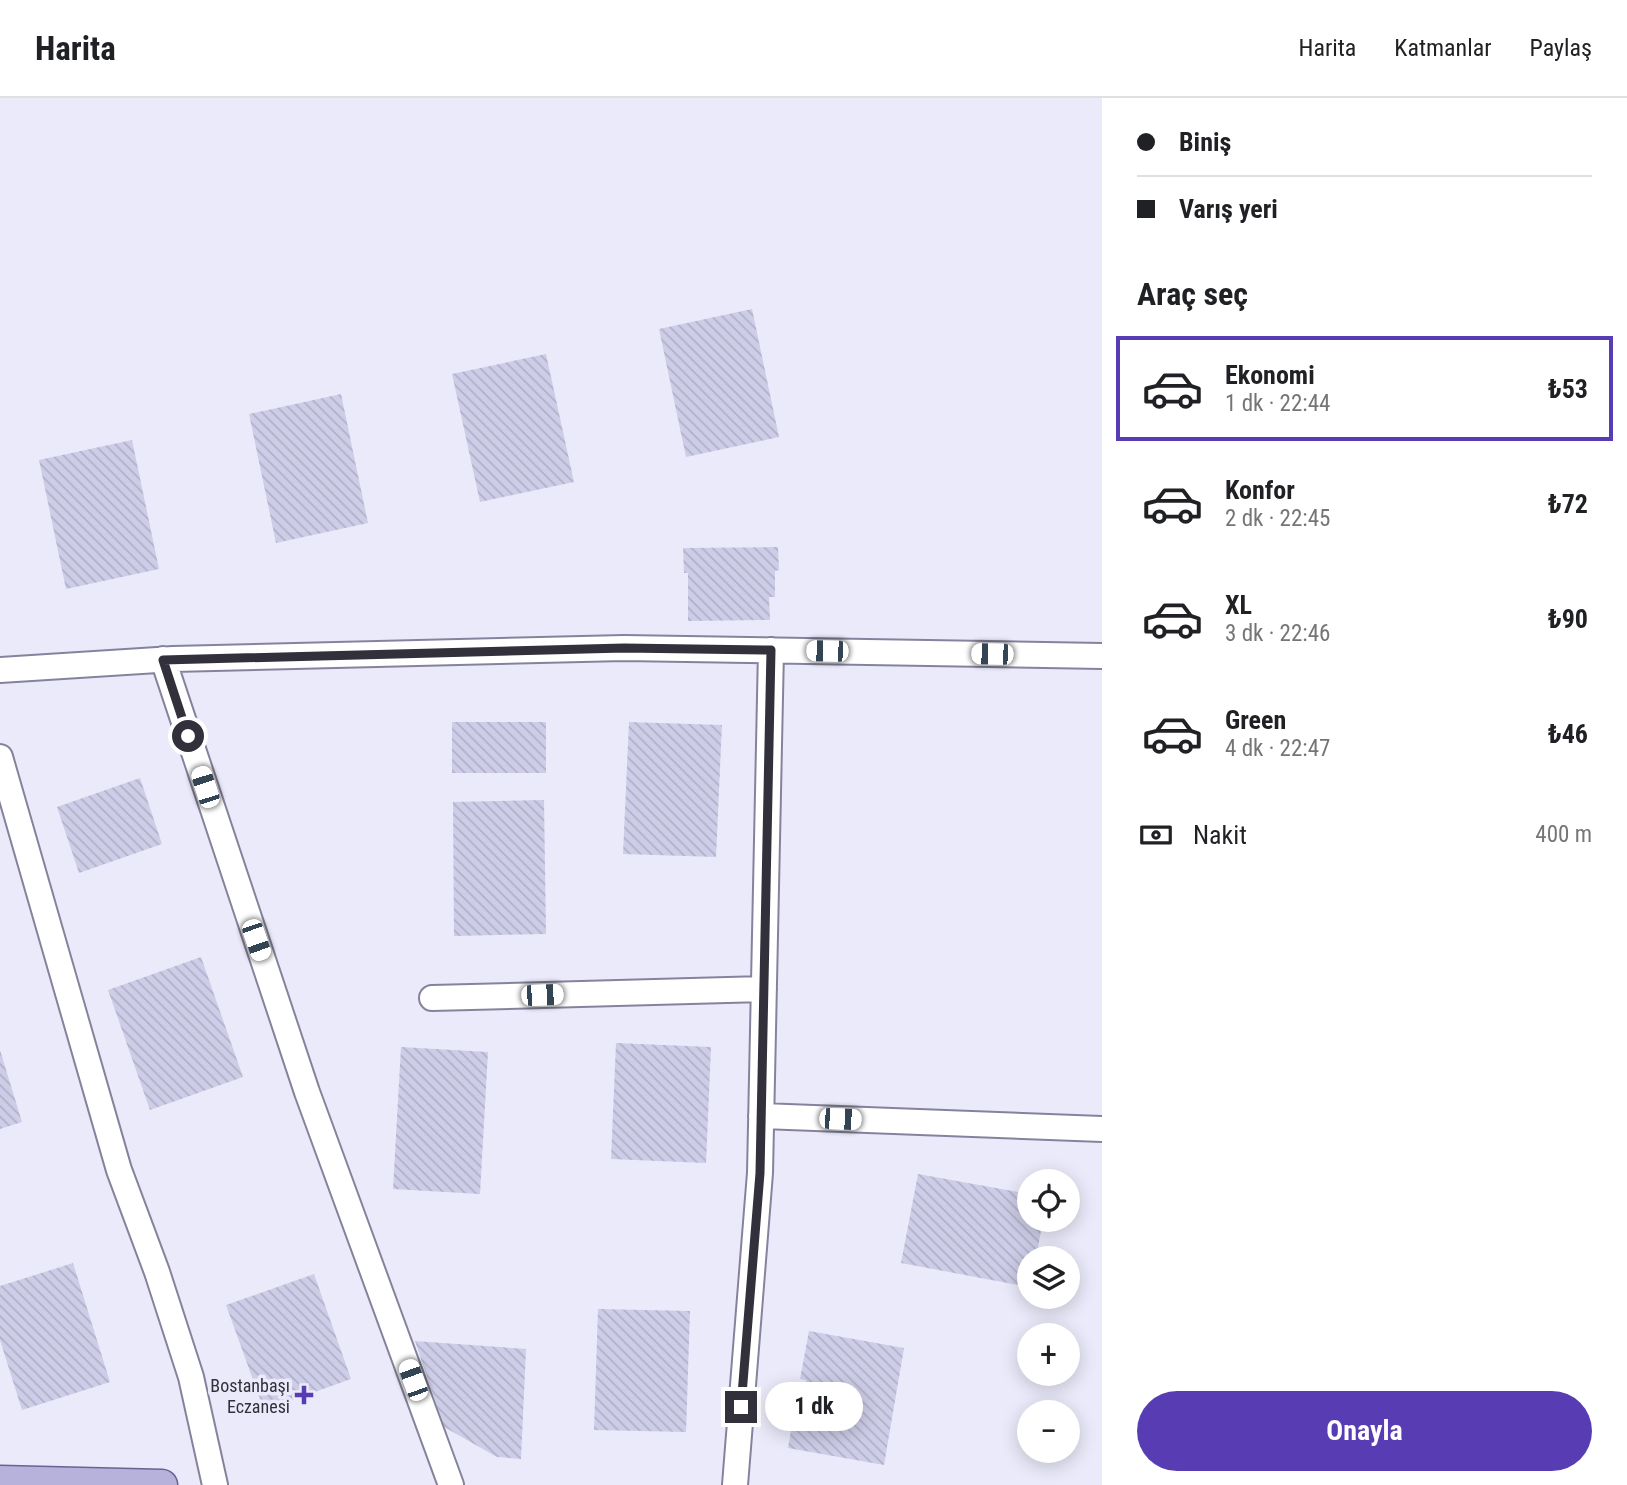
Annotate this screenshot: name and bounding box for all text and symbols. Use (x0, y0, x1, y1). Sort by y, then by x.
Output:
text: Harita (35, 29, 116, 68)
text: Harita (1299, 34, 1356, 62)
text: Katmanlar (1394, 34, 1492, 62)
text: Paylaş (1530, 34, 1592, 62)
text: Biniş (1179, 127, 1231, 157)
text: Varış yeri (1179, 194, 1278, 224)
text: Araç seç (1137, 275, 1248, 313)
icon: car (1141, 357, 1204, 420)
text: Ekonomi (1225, 360, 1315, 390)
text: ₺53 (1548, 374, 1588, 404)
text: 1 dk · 22:44 (1225, 390, 1330, 417)
icon: car (1141, 472, 1204, 535)
text: Konfor (1225, 475, 1295, 505)
text: ₺72 (1548, 489, 1588, 519)
text: 2 dk · 22:45 (1225, 505, 1330, 532)
icon: car (1141, 587, 1204, 650)
text: XL (1225, 590, 1252, 620)
text: ₺90 (1548, 604, 1588, 634)
text: 3 dk · 22:46 (1225, 620, 1330, 647)
car (806, 640, 849, 662)
car (971, 643, 1014, 665)
icon: car (1141, 702, 1204, 765)
text: Green (1225, 705, 1286, 735)
text: ₺46 (1548, 719, 1588, 749)
route start (172, 720, 204, 752)
text: 4 dk · 22:47 (1225, 735, 1330, 762)
car (189, 764, 222, 810)
icon: cash (1137, 816, 1175, 854)
text: Nakit (1193, 820, 1247, 850)
text: 400 m (1535, 821, 1592, 848)
car (240, 917, 273, 963)
car (521, 984, 564, 1006)
car (819, 1108, 862, 1130)
map controls (1017, 1169, 1080, 1463)
button: locate (1017, 1169, 1080, 1232)
button: layers (1017, 1246, 1080, 1309)
button: + (1017, 1323, 1080, 1386)
car (396, 1357, 431, 1403)
place label: Bostanbaşı Eczanesi (210, 1375, 290, 1417)
callout: 1 dk (766, 1382, 864, 1432)
marker: Bostanbaşı Eczanesi (296, 1387, 312, 1403)
route end (725, 1391, 757, 1423)
button: Onayla (1137, 1391, 1592, 1471)
text: 1 dk (794, 1393, 834, 1420)
button: − (1017, 1400, 1080, 1463)

